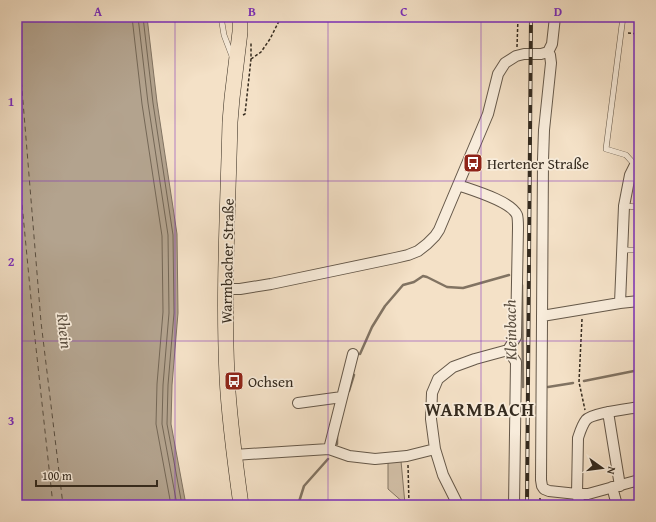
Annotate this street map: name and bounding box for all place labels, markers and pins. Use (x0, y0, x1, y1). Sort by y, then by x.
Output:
bus stop icon: Hertener Straße (462, 152, 484, 174)
place label: Hertener Straße (487, 153, 589, 174)
bus stop icon: Ochsen (223, 370, 245, 392)
place label: Ochsen (248, 371, 294, 392)

